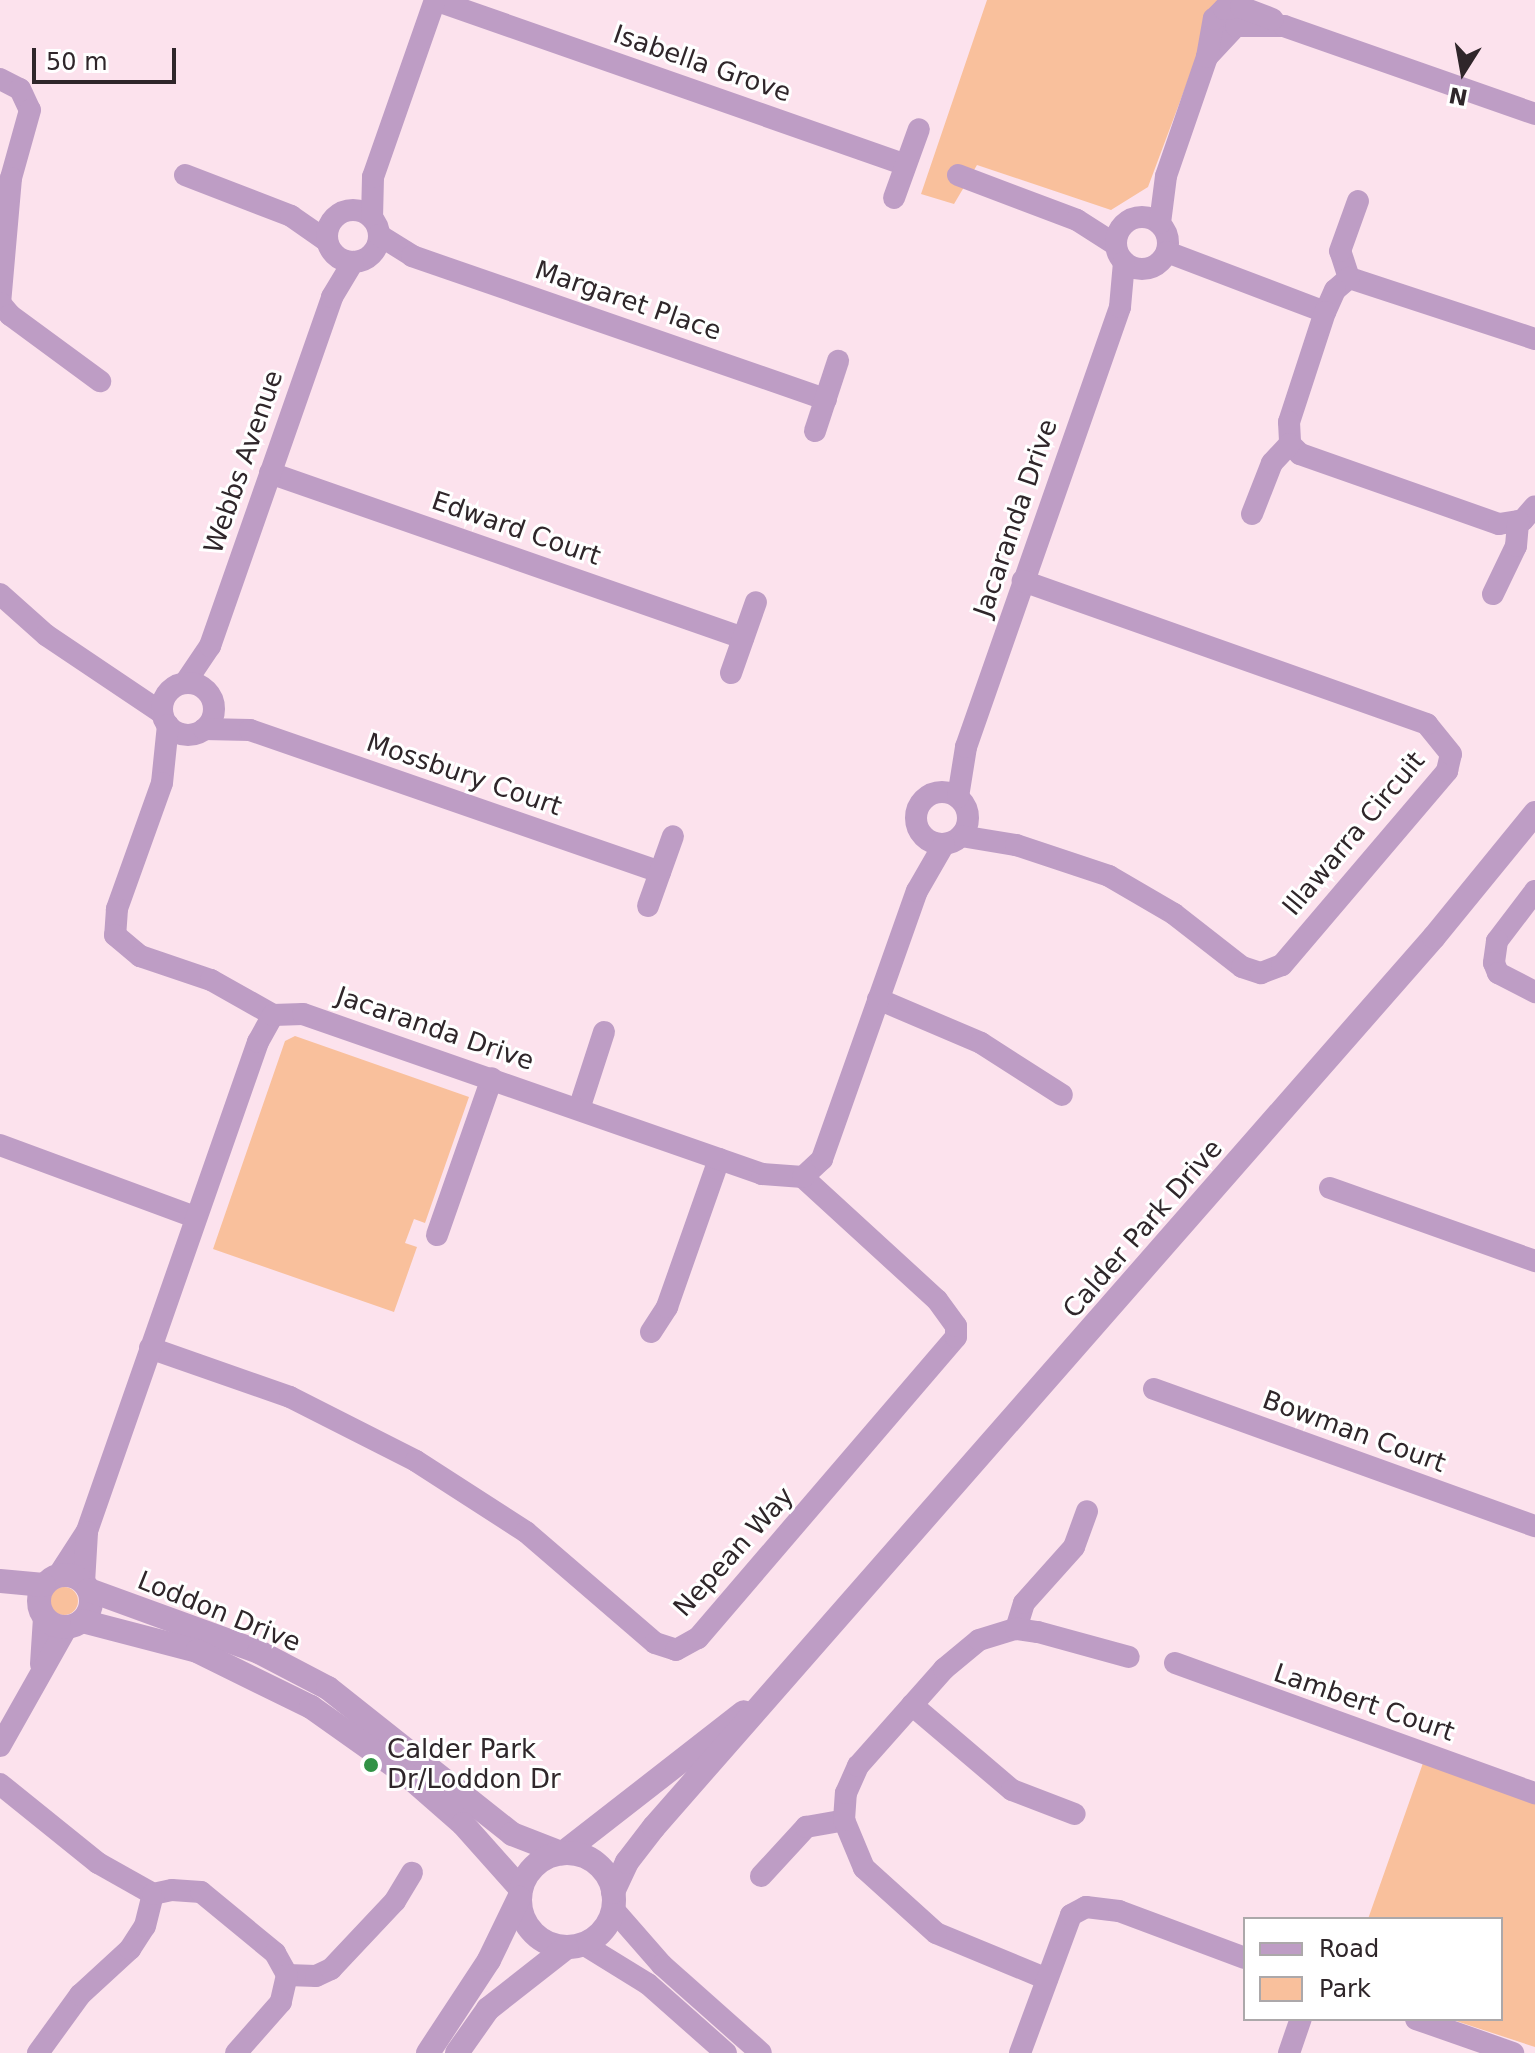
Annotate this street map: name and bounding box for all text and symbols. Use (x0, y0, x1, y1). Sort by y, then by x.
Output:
street label: Isabella Grove (609, 19, 795, 109)
scale bar (36, 32, 180, 82)
north arrow (1423, 32, 1503, 112)
text: 50 m (46, 48, 108, 76)
text: N (1447, 82, 1470, 110)
street label: Margaret Place (531, 255, 725, 347)
street label: Webbs Avenue (198, 366, 290, 558)
street label: Jacaranda Drive (968, 415, 1064, 621)
street label: Edward Court (427, 486, 605, 572)
street label: Mossbury Court (362, 727, 566, 823)
street label: Illawarra Circuit (1276, 746, 1432, 922)
street label: Jacaranda Drive (332, 981, 538, 1077)
street label: Calder Park Drive (1057, 1133, 1229, 1325)
street label: Bowman Court (1258, 1384, 1450, 1480)
street label: Nepean Way (668, 1481, 800, 1623)
street label: Loddon Drive (133, 1565, 305, 1659)
street label: Lambert Court (1270, 1658, 1458, 1748)
place label: Calder Park Dr/Loddon Dr (387, 1734, 561, 1796)
marker: Calder Park Dr/Loddon Dr (362, 1756, 380, 1774)
legend (1243, 1917, 1503, 2021)
text: Road (1319, 1935, 1379, 1963)
text: Park (1319, 1975, 1371, 2003)

